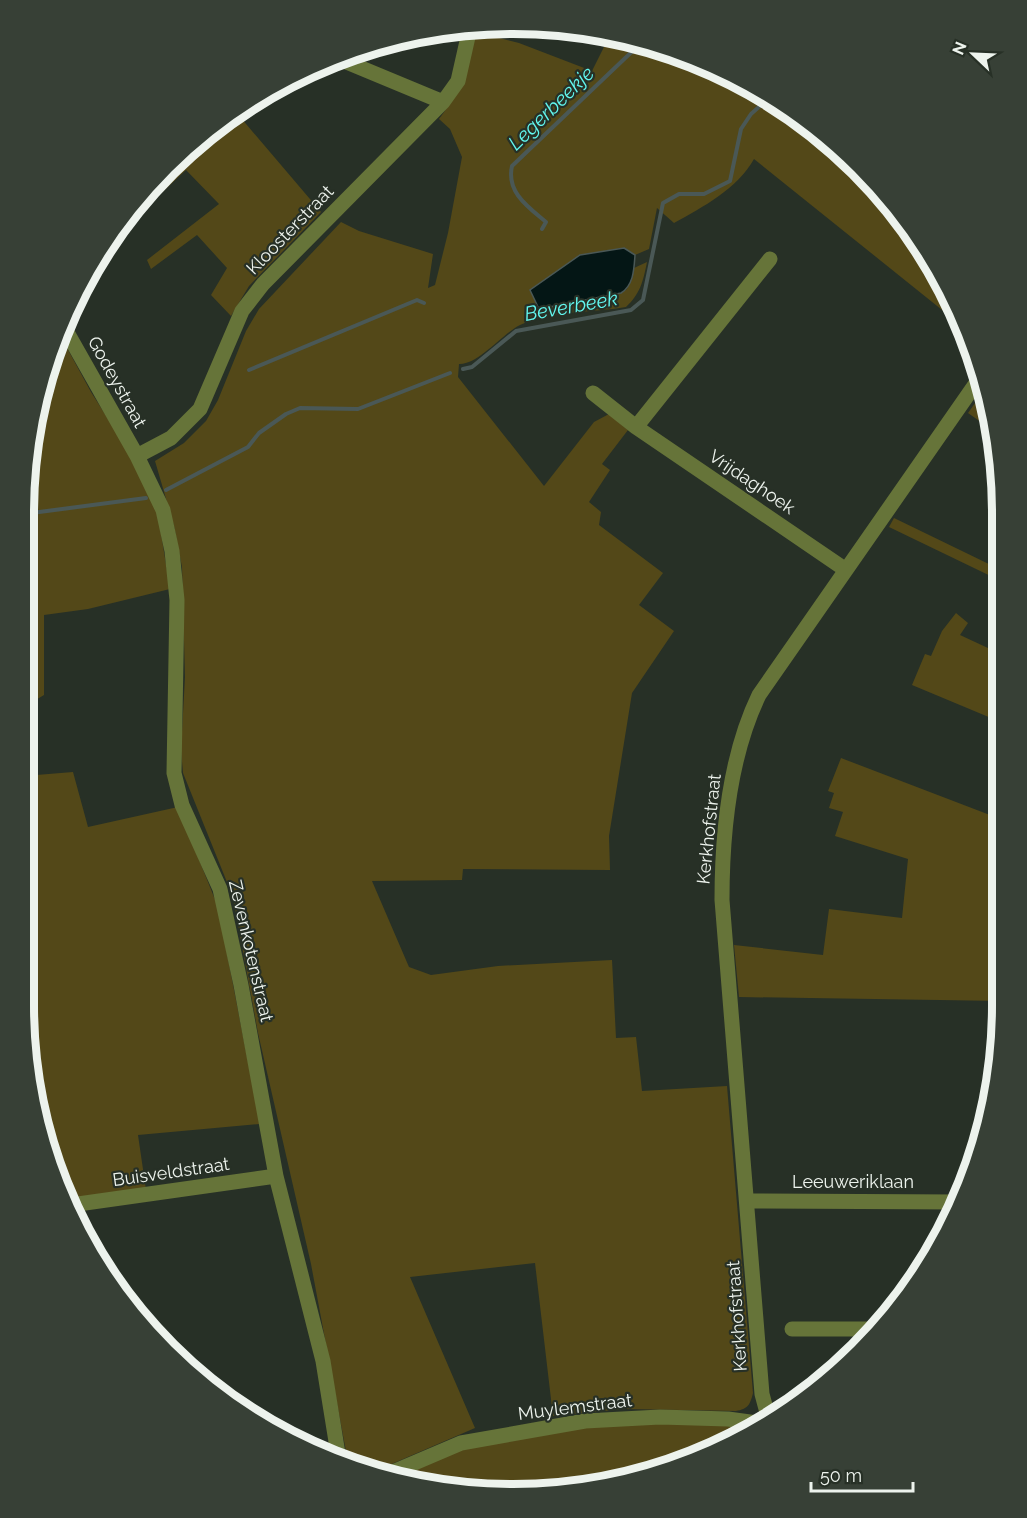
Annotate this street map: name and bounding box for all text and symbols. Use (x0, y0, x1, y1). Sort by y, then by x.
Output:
north arrow (943, 24, 1003, 84)
text: N (949, 39, 971, 58)
water label: Legerbeekje (503, 61, 599, 155)
street label: Kloosterstraat (242, 181, 337, 279)
water label: Beverbeek (522, 286, 620, 326)
street label: Godeystraat (84, 332, 151, 431)
street label: Vrijdaghoek (705, 445, 800, 518)
street label: Kerkhofstraat (692, 773, 725, 885)
street label: Zevenkotenstraat (225, 878, 278, 1024)
street label: Buisveldstraat (111, 1153, 231, 1190)
street label: Leeuweriklaan (792, 1171, 914, 1192)
street label: Kerkhofstraat (722, 1260, 751, 1372)
street label: Muylemstraat (517, 1389, 633, 1424)
scale bar (811, 1455, 913, 1493)
text: 50 m (820, 1465, 862, 1486)

